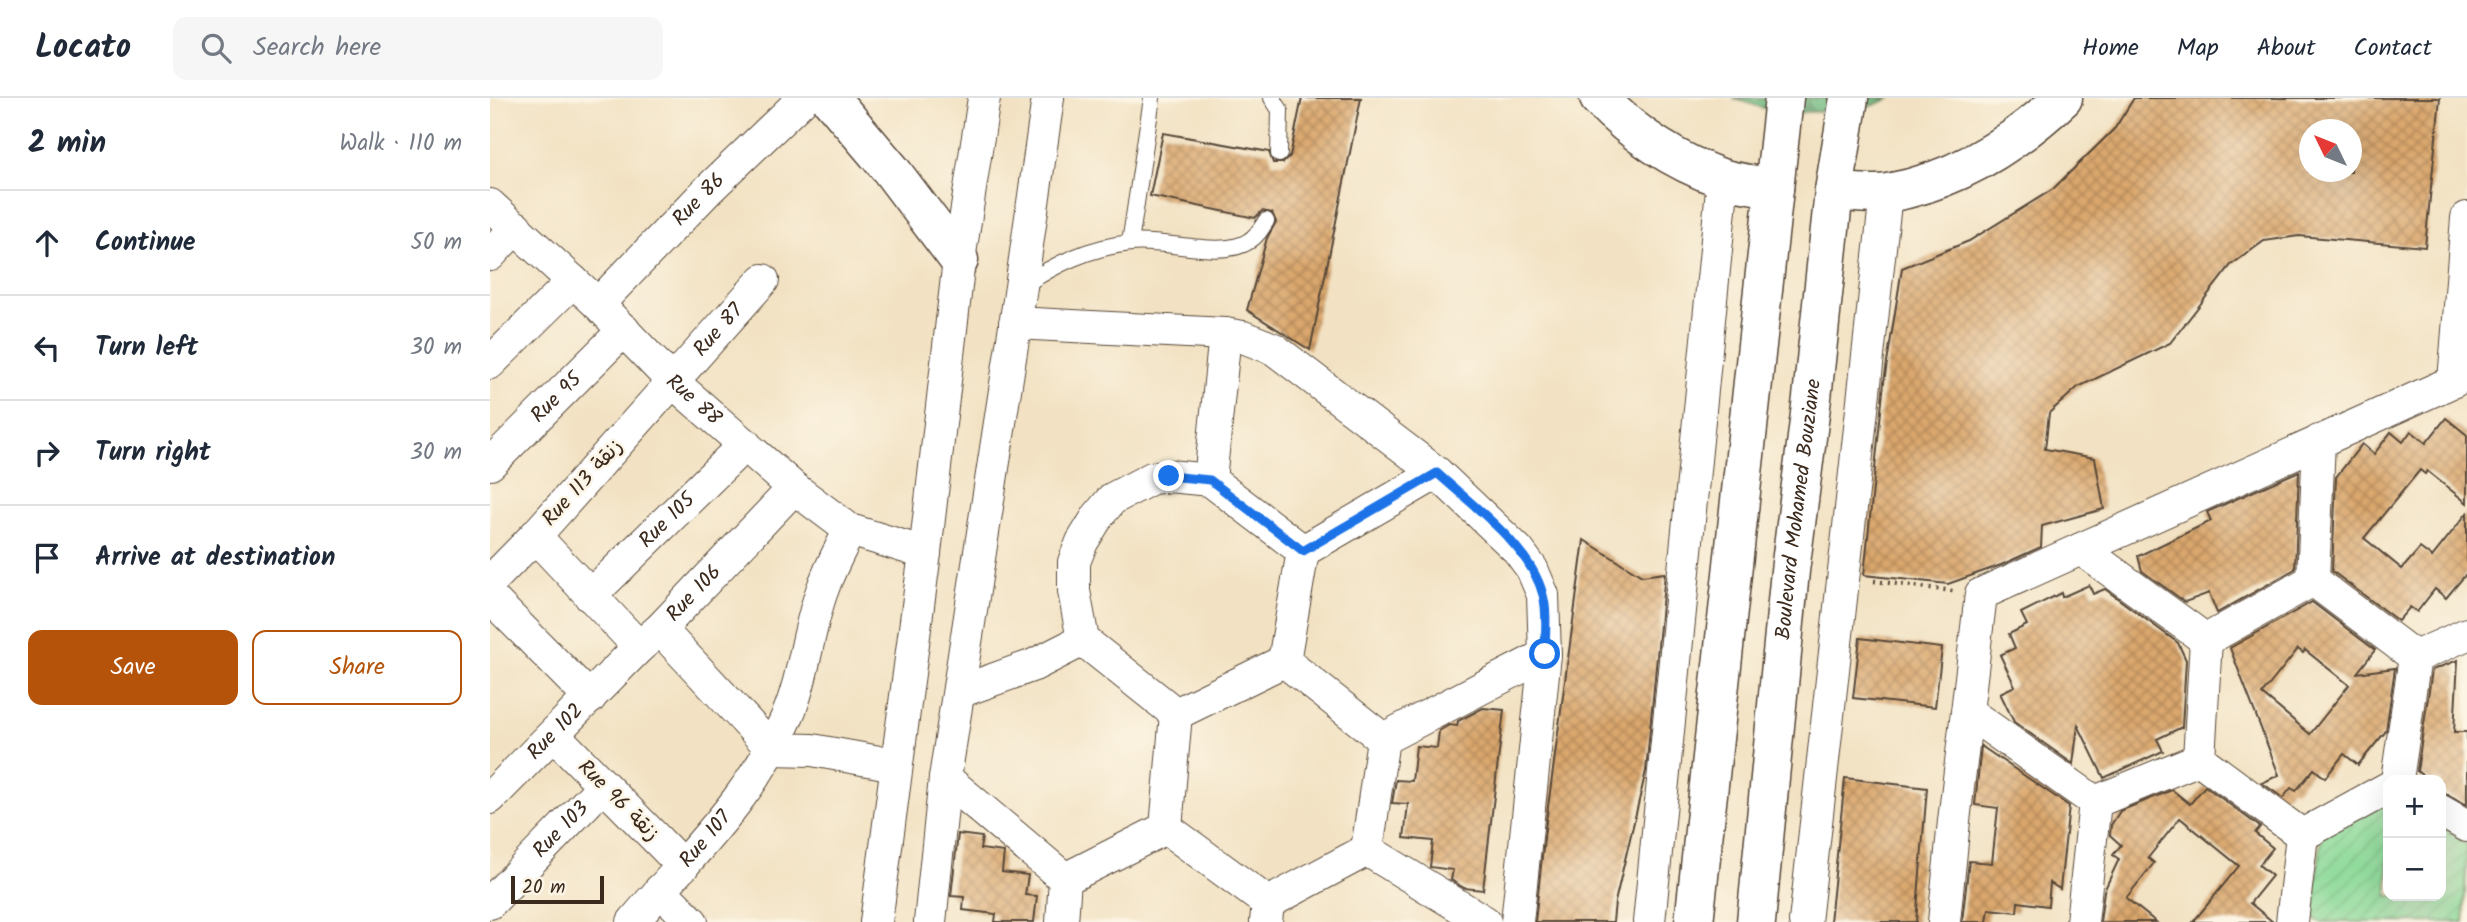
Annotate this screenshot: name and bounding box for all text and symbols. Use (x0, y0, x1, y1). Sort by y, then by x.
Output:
search box (173, 17, 663, 80)
text: Locato (35, 22, 131, 75)
text: Search here (253, 27, 381, 69)
icon: search (197, 29, 235, 67)
text: Home (2082, 29, 2139, 68)
text: Map (2177, 29, 2219, 68)
text: About (2257, 29, 2315, 68)
text: Contact (2353, 29, 2432, 68)
north arrow (2299, 119, 2362, 182)
text: 2 min (28, 120, 106, 168)
text: Walk · 110 m (339, 126, 462, 162)
street label: Rue 86 (664, 165, 733, 234)
text: Continue (95, 222, 196, 264)
icon: ahead (28, 224, 66, 262)
text: 50 m (411, 225, 462, 261)
street label: Rue 87 (685, 295, 752, 364)
text: Turn left (95, 327, 198, 369)
icon: left (28, 329, 66, 367)
text: 30 m (410, 330, 462, 366)
street label: Rue 95 (523, 363, 591, 431)
street label: Rue 88 (658, 366, 729, 434)
street label: Boulevard Mohamed Bouziane (1767, 377, 1830, 641)
text: Turn right (95, 432, 211, 474)
street label: Rue 113 زنقة (535, 432, 631, 534)
icon: right (28, 434, 66, 472)
text: 30 m (410, 435, 462, 471)
route end (1153, 460, 1184, 491)
street label: Rue 105 (631, 483, 704, 556)
text: Arrive at destination (95, 537, 335, 579)
icon: arrive (28, 539, 66, 577)
street label: Rue 106 (658, 557, 730, 630)
button: Save (28, 630, 238, 705)
button: Share (252, 630, 462, 705)
route start (1529, 638, 1560, 669)
street label: Rue 102 (519, 695, 591, 768)
street label: Rue 96 زنقة (569, 752, 667, 850)
map controls (2383, 775, 2446, 901)
button: + (2383, 775, 2446, 838)
street label: Rue 103 (525, 793, 597, 866)
street label: Rue 107 (671, 802, 741, 876)
button: − (2383, 838, 2446, 901)
scale bar (511, 873, 604, 905)
text: 20 m (522, 873, 565, 903)

